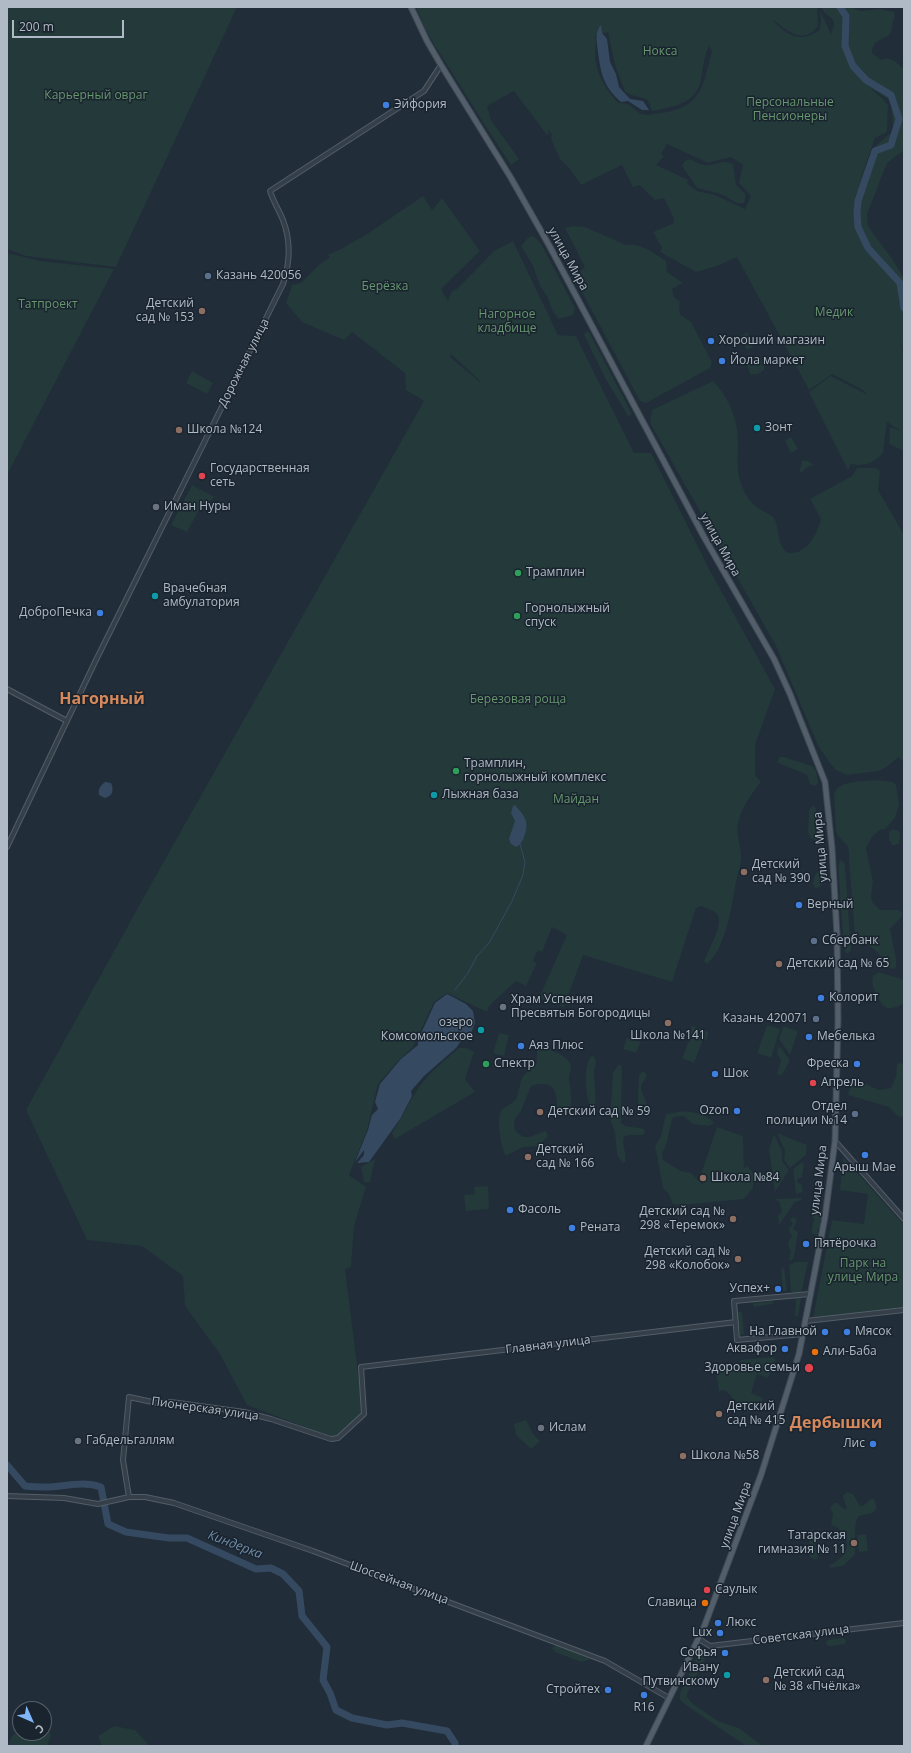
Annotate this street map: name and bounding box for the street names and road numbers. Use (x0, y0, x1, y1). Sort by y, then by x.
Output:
street label: улица Мира (545, 225, 591, 293)
street label: Дорожная улица (215, 316, 273, 410)
street label: улица Мира (697, 511, 743, 579)
street label: улица Мира (811, 811, 831, 883)
street label: улица Мира (808, 1144, 830, 1216)
street label: Главная улица (505, 1333, 591, 1357)
street label: Пионерская улица (150, 1394, 260, 1424)
street label: улица Мира (717, 1480, 755, 1550)
street label: Шоссейная улица (348, 1558, 450, 1608)
street label: Советская улица (752, 1622, 850, 1648)

